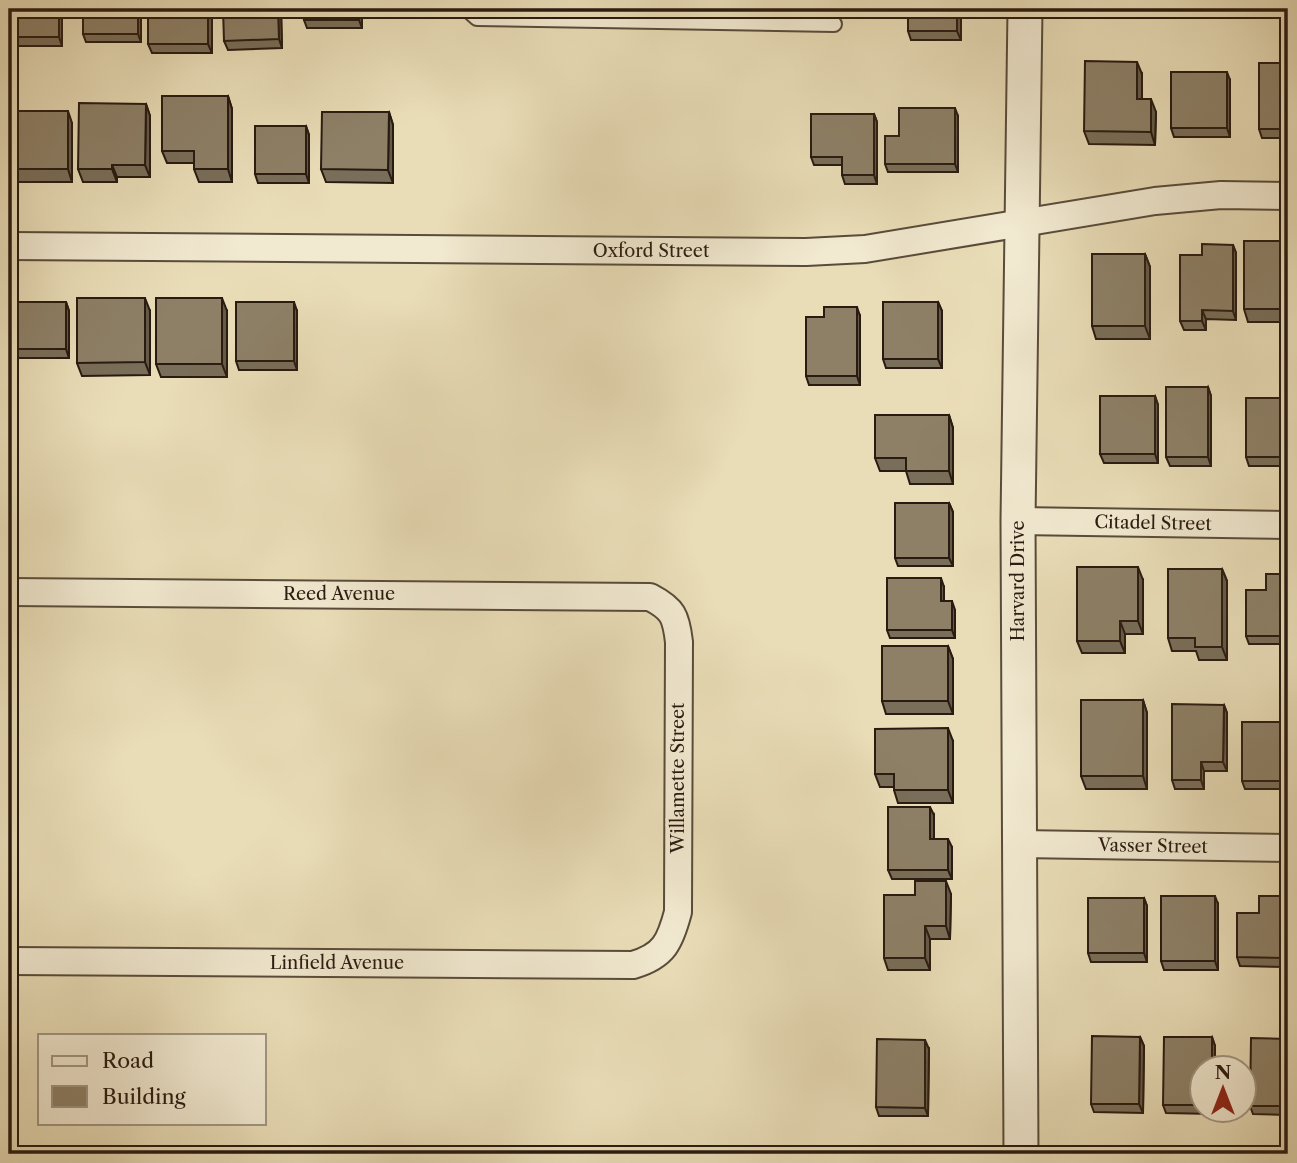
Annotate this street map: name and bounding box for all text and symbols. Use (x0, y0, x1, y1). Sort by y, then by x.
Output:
street label: Oxford Street (593, 240, 710, 262)
street label: Citadel Street (1094, 511, 1213, 535)
street label: Harvard Drive (1007, 521, 1029, 641)
street label: Reed Avenue (283, 583, 395, 605)
street label: Willamette Street (667, 702, 689, 854)
street label: Vasser Street (1097, 834, 1209, 858)
street label: Linfield Avenue (270, 952, 404, 974)
legend (38, 1034, 266, 1124)
text: Road (102, 1048, 154, 1073)
north arrow (1188, 1054, 1258, 1124)
text: N (1215, 1061, 1231, 1084)
text: Building (102, 1084, 187, 1109)

